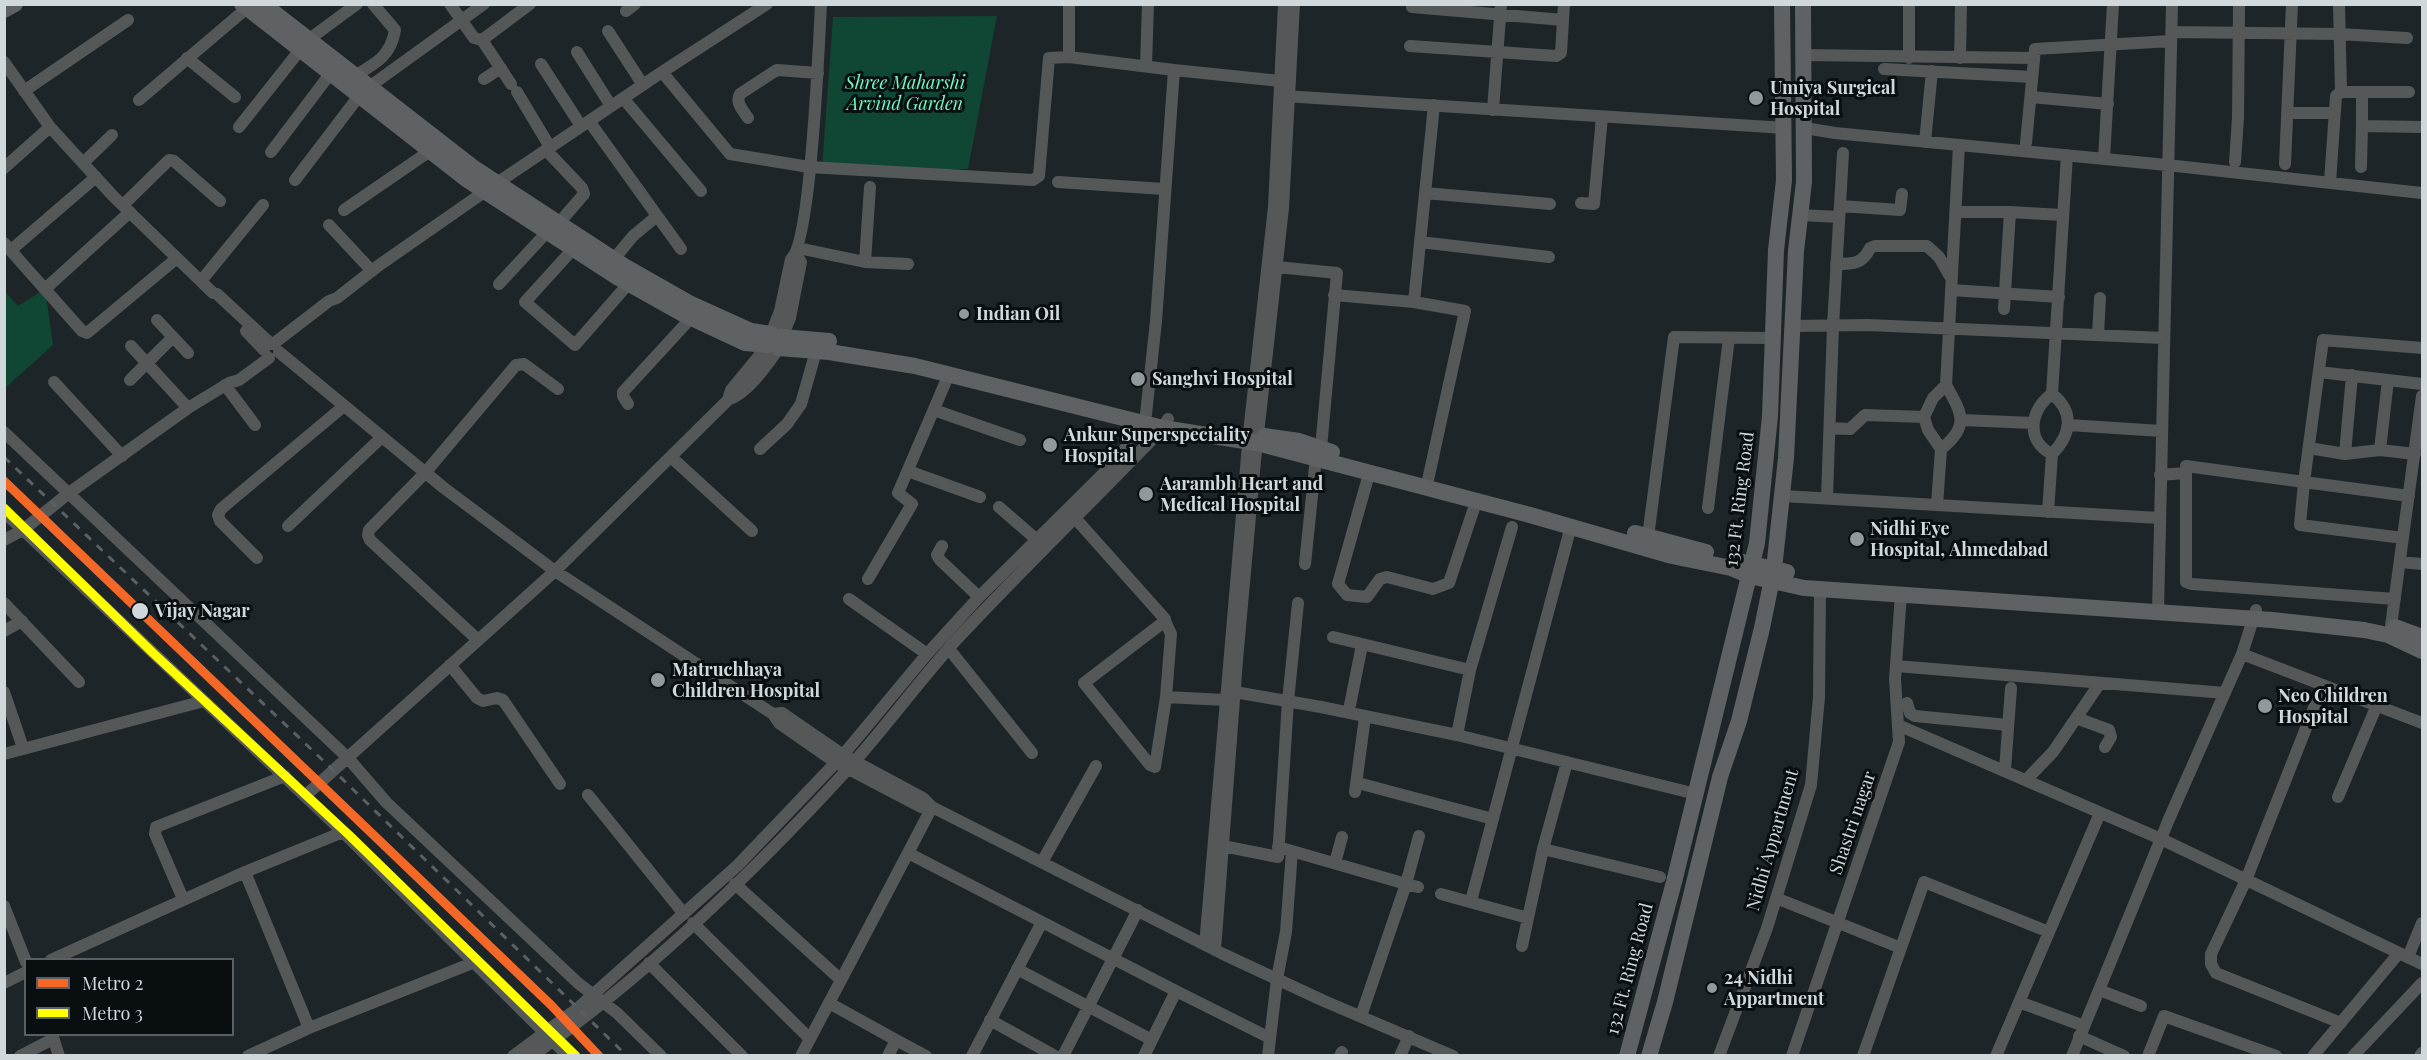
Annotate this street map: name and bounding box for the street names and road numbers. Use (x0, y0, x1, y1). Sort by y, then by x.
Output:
street label: 132 Ft. Ring Road (1721, 430, 1759, 568)
street label: Nidhi Appartment (1742, 767, 1804, 913)
street label: Shastri nagar (1825, 769, 1881, 877)
street label: 132 Ft. Ring Road (1602, 901, 1658, 1037)

